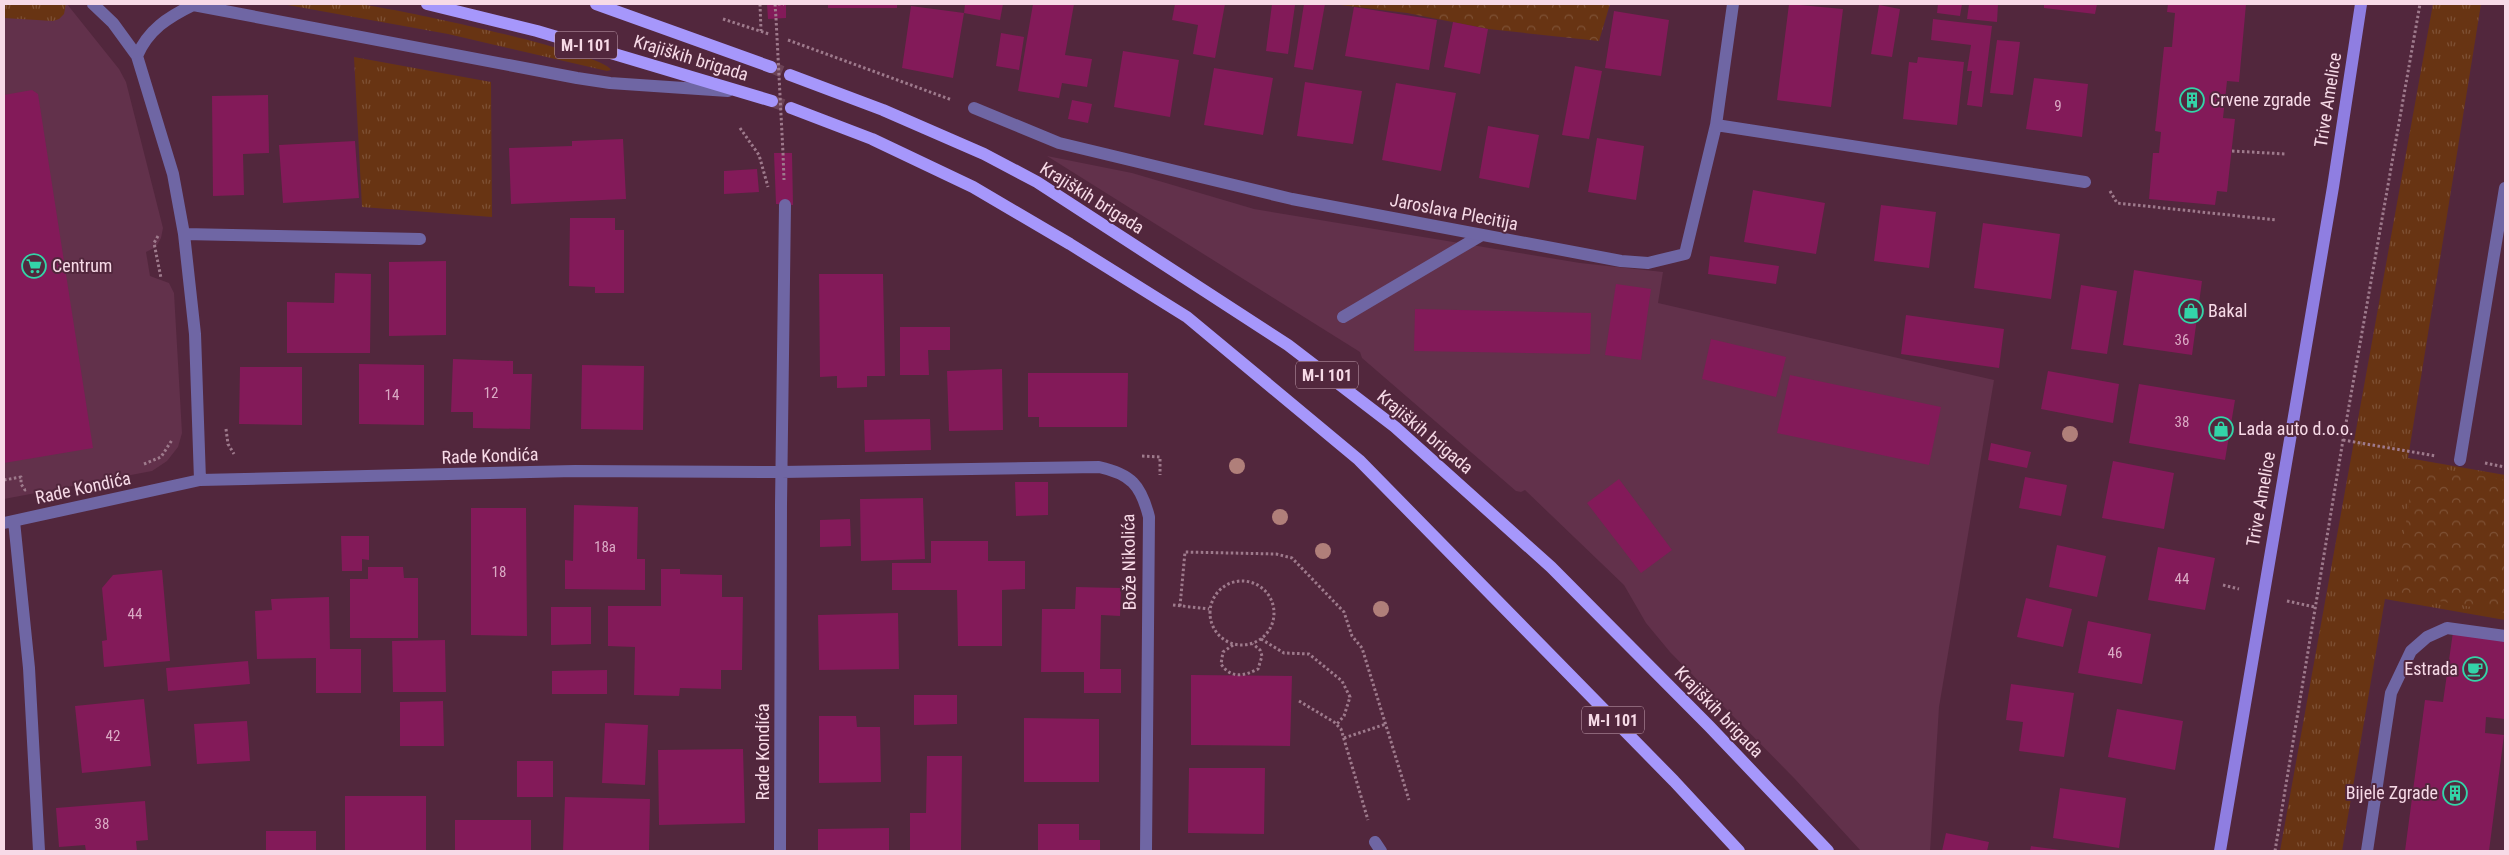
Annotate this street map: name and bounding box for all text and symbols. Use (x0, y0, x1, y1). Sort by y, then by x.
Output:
street label: Krajiških brigada (631, 30, 751, 85)
road number: M-I 101 (555, 32, 617, 58)
street label: Trive Amelice (2310, 51, 2345, 149)
building icon: Crvene zgrade (2179, 87, 2205, 113)
place label: Crvene zgrade (2210, 89, 2311, 110)
house number: 9 (2054, 97, 2062, 115)
street label: Krajiških brigada (1036, 157, 1148, 238)
street label: Jaroslava Plecitija (1388, 189, 1520, 234)
supermarket icon: Centrum (21, 253, 47, 279)
place label: Centrum (52, 255, 112, 276)
shop icon: Bakal (2178, 298, 2204, 324)
place label: Bakal (2208, 300, 2247, 321)
house number: 36 (2175, 331, 2189, 349)
road number: M-I 101 (1296, 362, 1358, 388)
house number: 12 (484, 384, 498, 402)
street label: Krajiških brigada (1373, 385, 1477, 478)
house number: 14 (385, 386, 399, 404)
house number: 38 (2175, 413, 2189, 431)
shop icon: Lada auto d.o.o. (2208, 416, 2234, 442)
place label: Lada auto d.o.o. (2238, 418, 2354, 439)
street label: Rade Kondića (441, 443, 539, 468)
street label: Trive Amelice (2242, 450, 2279, 548)
street label: Rade Kondića (33, 467, 133, 508)
street label: Bože Nikolića (1117, 513, 1140, 611)
house number: 18a (594, 538, 616, 556)
house number: 18 (492, 563, 506, 581)
house number: 44 (2175, 570, 2189, 588)
house number: 44 (128, 605, 142, 623)
house number: 46 (2108, 644, 2122, 662)
cafe icon: Estrada (2462, 656, 2488, 682)
place label: Estrada (2404, 658, 2458, 679)
street label: Krajiških brigada (1671, 662, 1768, 762)
street label: Rade Kondića (752, 703, 773, 801)
road number: M-I 101 (1582, 706, 1644, 734)
house number: 42 (106, 727, 120, 745)
building icon: Bijele Zgrade (2442, 780, 2468, 806)
place label: Bijele Zgrade (2346, 782, 2438, 803)
house number: 38 (95, 815, 109, 833)

